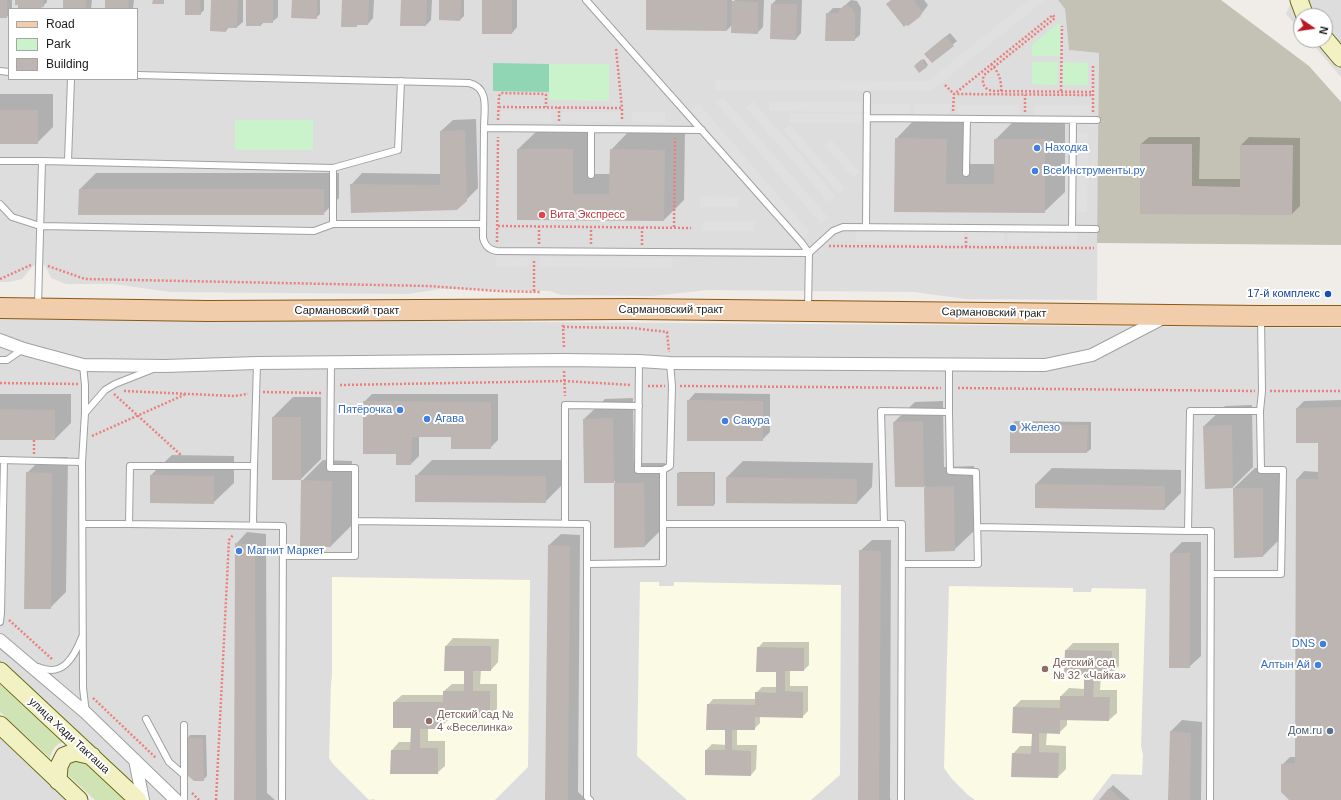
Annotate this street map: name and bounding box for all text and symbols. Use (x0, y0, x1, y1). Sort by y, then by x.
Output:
legend (8, 8, 138, 80)
north arrow (1293, 8, 1333, 48)
text: Road (46, 17, 75, 31)
text: N (1317, 25, 1330, 36)
text: Park (46, 37, 71, 51)
text: Building (46, 57, 89, 71)
place label: Находка (1045, 141, 1088, 155)
marker: Находка (1032, 143, 1042, 153)
place label: ВсеИнструменты.ру (1043, 164, 1145, 178)
marker: ВсеИнструменты.ру (1030, 166, 1040, 176)
place label: Вита Экспресс (550, 208, 625, 222)
marker: Вита Экспресс (537, 210, 547, 220)
place label: 17-й комплекс (1247, 287, 1320, 301)
marker: 17-й комплекс (1323, 289, 1333, 299)
street label: Сармановский тракт (619, 303, 723, 317)
street label: Сармановский тракт (295, 304, 399, 318)
street label: Сармановский тракт (941, 305, 1047, 321)
place label: Пятёрочка (338, 403, 392, 417)
marker: Пятёрочка (395, 405, 405, 415)
place label: Агава (435, 412, 464, 426)
marker: Агава (422, 414, 432, 424)
place label: Сакура (733, 414, 770, 428)
marker: Сакура (720, 416, 730, 426)
place label: Железо (1021, 421, 1060, 435)
marker: Железо (1008, 423, 1018, 433)
place label: Магнит Маркет (247, 544, 324, 558)
marker: Магнит Маркет (234, 546, 244, 556)
place label: DNS (1292, 637, 1315, 651)
marker: DNS (1318, 639, 1328, 649)
place label: Детский сад № 32 «Чайка» (1053, 656, 1126, 682)
place label: Алтын Ай (1261, 658, 1310, 672)
marker: Алтын Ай (1313, 660, 1323, 670)
marker: Детский сад № 32 «Чайка» (1040, 664, 1050, 674)
street label: улица Хади Такташа (26, 695, 112, 777)
place label: Детский сад № 4 «Веселинка» (437, 708, 514, 734)
marker: Детский сад № 4 «Веселинка» (424, 716, 434, 726)
place label: Дом.ru (1288, 724, 1322, 738)
marker: Дом.ru (1325, 726, 1335, 736)

